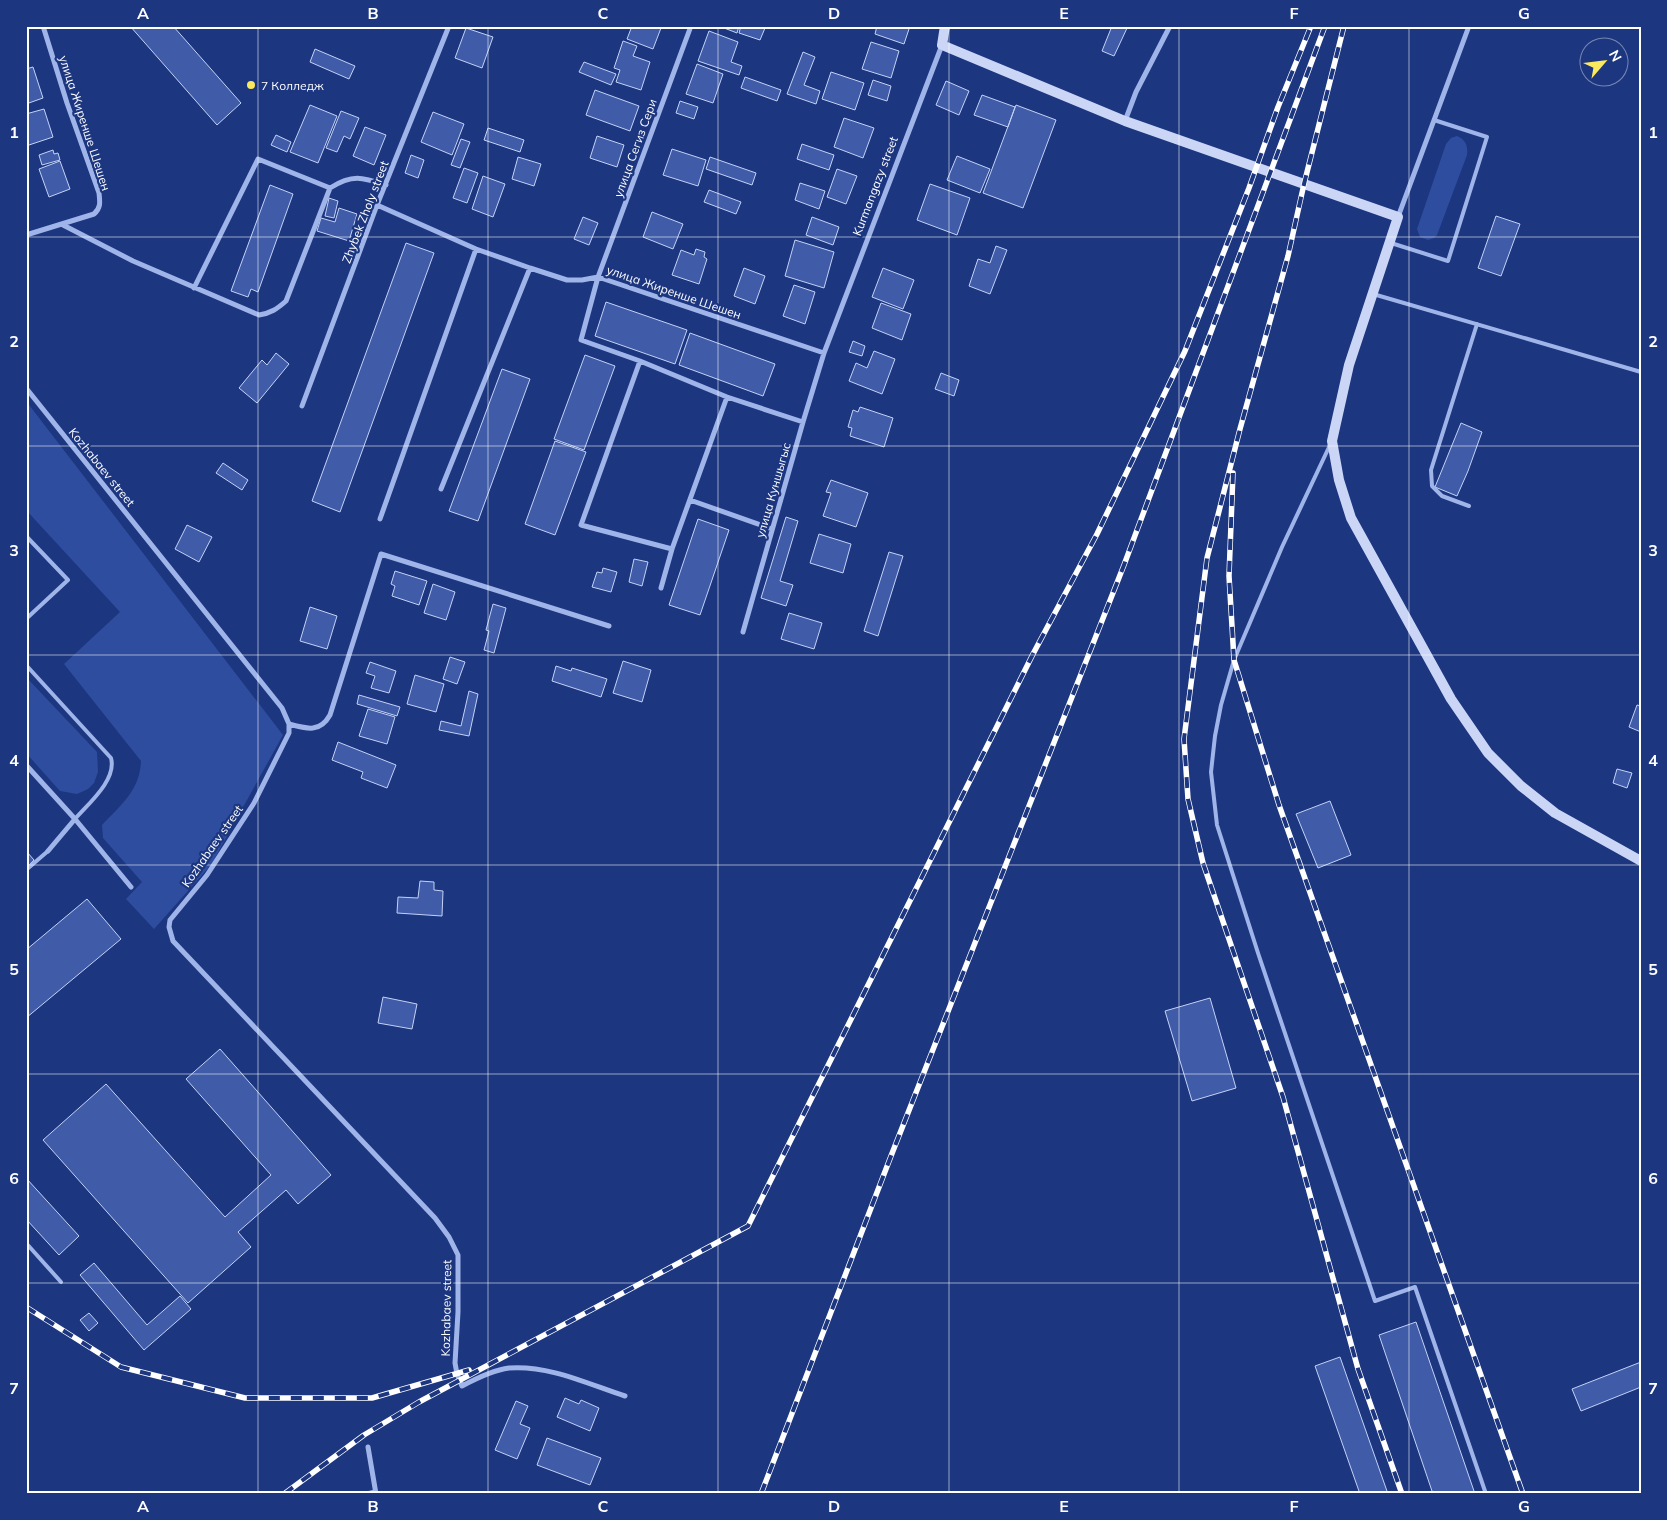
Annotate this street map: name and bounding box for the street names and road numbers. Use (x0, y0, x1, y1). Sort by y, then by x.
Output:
street label: улица Жиренше Шешен (56, 54, 114, 192)
street label: улица Сегиз Сери (610, 97, 660, 199)
street label: Kurmangazy street (849, 134, 901, 238)
street label: Zhybek Zholy street (339, 159, 391, 265)
street label: улица Жиренше Шешен (605, 262, 743, 322)
street label: Kozhabaev street (66, 425, 138, 509)
street label: улица Куншыгыс (752, 441, 794, 539)
street label: Kozhabaev street (178, 802, 246, 890)
street label: Kozhabaev street (438, 1260, 454, 1356)

